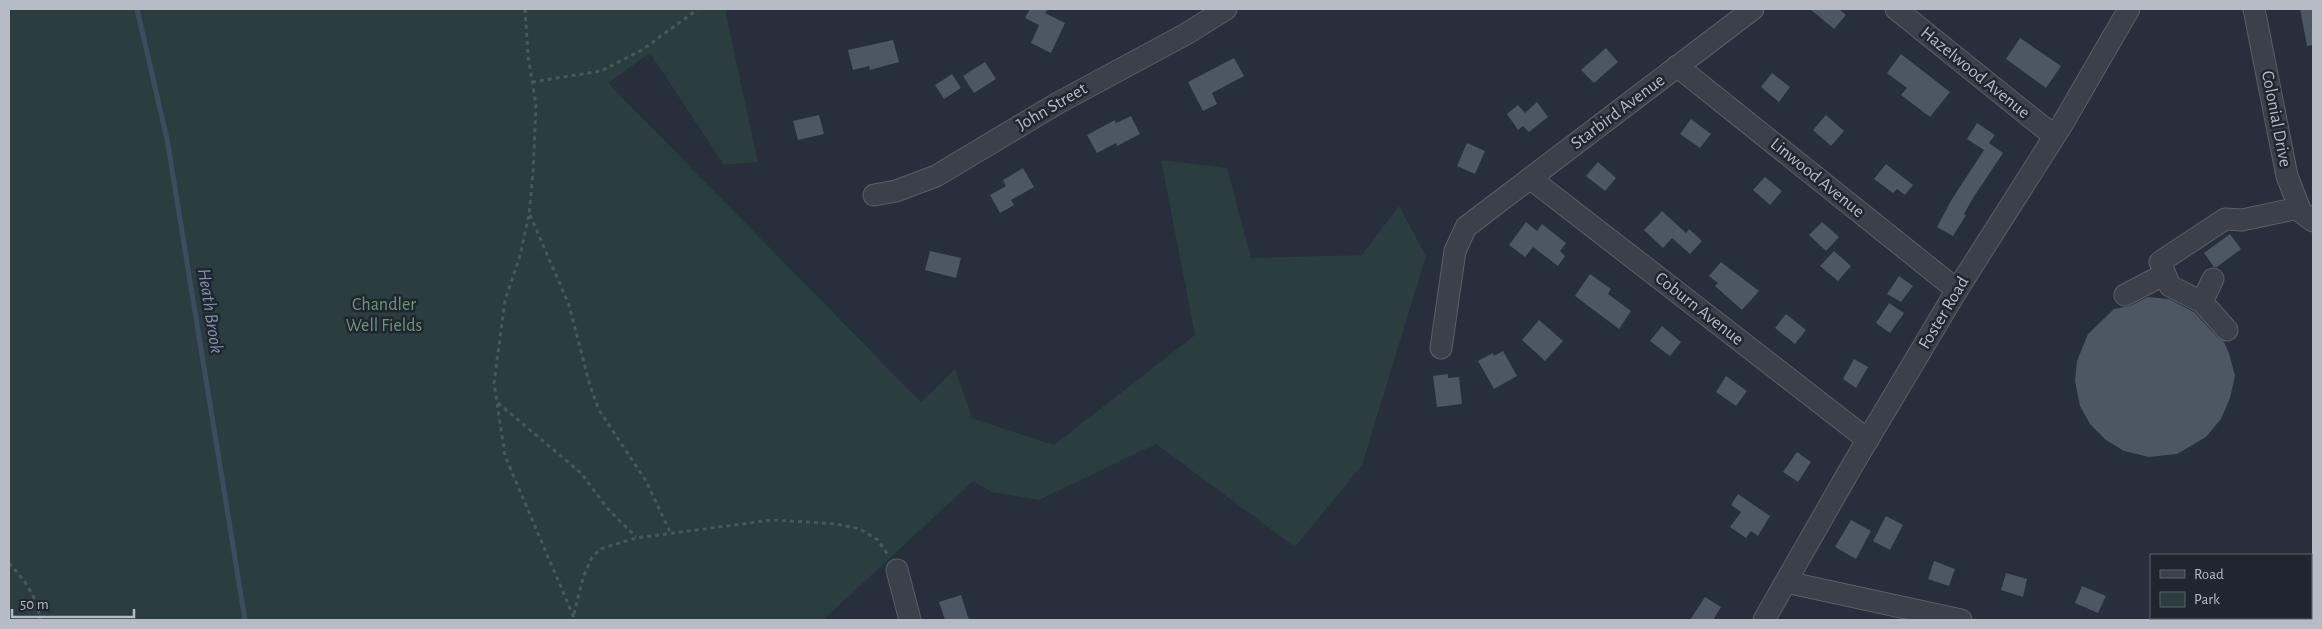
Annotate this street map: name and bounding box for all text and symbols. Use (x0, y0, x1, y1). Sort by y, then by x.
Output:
street label: Hazelwood Avenue (1917, 24, 2033, 122)
street label: Colonial Drive (2258, 69, 2294, 169)
street label: Starbird Avenue (1568, 71, 1668, 153)
street label: John Street (1014, 80, 1090, 134)
street label: Linwood Avenue (1767, 135, 1867, 221)
water label: Heath Brook (194, 267, 226, 355)
street label: Coburn Avenue (1651, 269, 1747, 349)
street label: Foster Road (1915, 274, 1973, 352)
park label: Chandler Well Fields (346, 296, 422, 335)
legend (2150, 554, 2312, 619)
text: Road (2194, 567, 2224, 582)
scale bar (12, 586, 135, 618)
text: Park (2194, 592, 2220, 607)
text: 50 m (20, 597, 49, 612)

